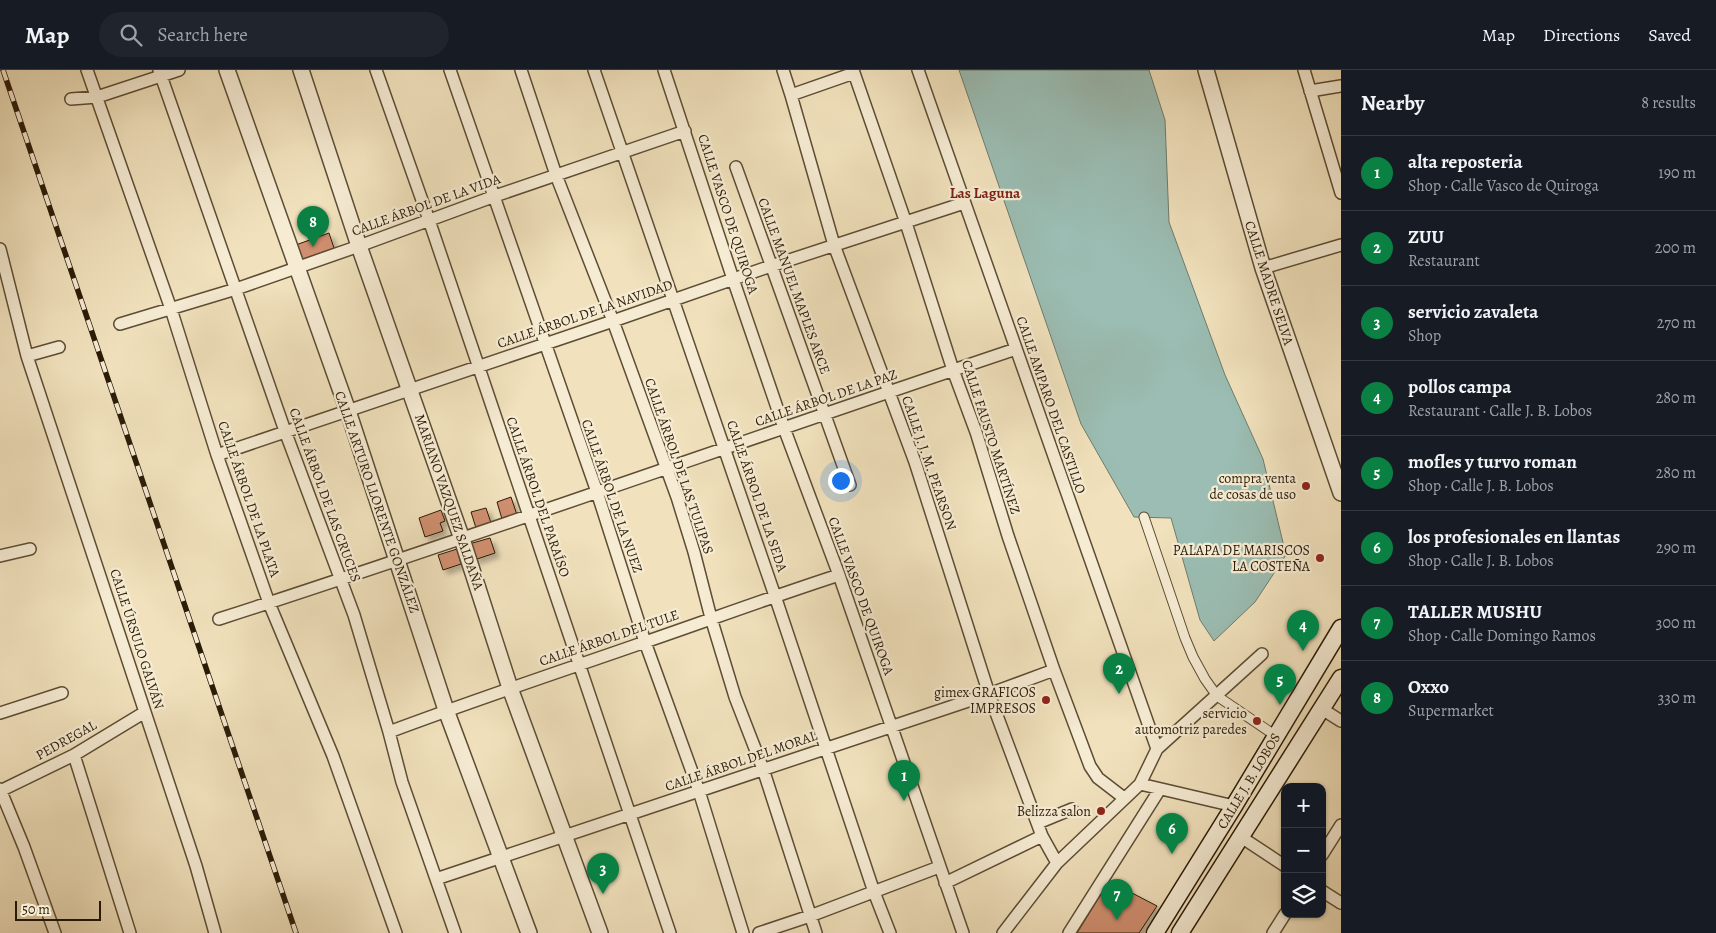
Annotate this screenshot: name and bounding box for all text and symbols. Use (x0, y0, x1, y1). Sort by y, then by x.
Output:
search box (99, 12, 449, 57)
text: Map (25, 19, 69, 51)
icon: search (117, 21, 145, 49)
text: Search here (157, 22, 248, 48)
text: Map (1482, 23, 1515, 47)
text: Directions (1543, 23, 1620, 47)
text: Saved (1648, 23, 1691, 47)
text: Nearby (1361, 89, 1424, 117)
text: 8 results (1641, 92, 1696, 114)
street label: CALLE VASCO DE QUIROGA (693, 132, 763, 297)
text: alta reposteria (1408, 149, 1523, 175)
text: 1 (1374, 162, 1380, 184)
text: 190 m (1658, 162, 1696, 184)
street label: CALLE ÁRBOL DE LA VIDA (349, 169, 504, 241)
text: Shop · Calle Vasco de Quiroga (1408, 175, 1599, 197)
district label: Las Laguna (950, 183, 1021, 203)
street label: CALLE MANUEL MAPLES ARCE (753, 195, 835, 377)
pin: 8 (297, 206, 329, 247)
street label: CALLE MADRE SELVA (1240, 218, 1298, 348)
text: ZUU (1408, 224, 1444, 250)
text: 2 (1373, 237, 1381, 259)
text: 200 m (1655, 237, 1696, 259)
text: Restaurant (1408, 250, 1480, 272)
street label: CALLE ÁRBOL DE LA NAVIDAD (495, 275, 675, 353)
text: servicio zavaleta (1408, 299, 1538, 325)
text: 3 (1374, 312, 1380, 334)
text: 270 m (1657, 312, 1696, 334)
street label: CALLE AMPARO DEL CASTILLO (1012, 314, 1090, 497)
text: Shop (1408, 325, 1441, 347)
street label: CALLE FAUSTO MARTÍNEZ (957, 357, 1025, 517)
street label: CALLE ÁRBOL DE LA PAZ (752, 365, 900, 431)
text: pollos campa (1408, 374, 1511, 400)
street label: CALLE ÁRBOL DE LAS TULIPAS (640, 375, 718, 557)
text: 4 (1373, 387, 1381, 409)
text: 280 m (1656, 387, 1696, 409)
street label: CALLE ARTURO LLORENTE GONZÁLEZ (330, 388, 424, 616)
street label: CALLE J. J. M. PEARSON (897, 393, 961, 533)
text: Restaurant · Calle J. B. Lobos (1408, 400, 1592, 422)
street label: CALLE ÁRBOL DE LAS CRUCES (285, 405, 365, 585)
street label: MARIANO VAZQUEZ SALDAÑA (410, 411, 488, 593)
street label: CALLE ÁRBOL DEL PARAÍSO (502, 414, 575, 580)
street label: CALLE ÁRBOL DE LA NUEZ (577, 417, 647, 575)
street label: CALLE ÁRBOL DE LA PLATA (213, 418, 285, 580)
street label: CALLE ÁRBOL DE LA SEDA (722, 418, 792, 575)
text: mofles y turvo roman (1408, 449, 1577, 475)
text: 5 (1374, 462, 1380, 484)
text: 280 m (1656, 462, 1696, 484)
your location (828, 468, 854, 494)
place label: compra venta de cosas de uso (1209, 469, 1296, 504)
text: Shop · Calle J. B. Lobos (1408, 475, 1554, 497)
marker: compra venta de cosas de uso (1300, 480, 1312, 492)
street label: CALLE VASCO DE QUIROGA (824, 514, 899, 679)
text: los profesionales en llantas (1408, 524, 1620, 550)
text: 6 (1373, 537, 1381, 559)
text: 290 m (1656, 537, 1696, 559)
place label: PALAPA DE MARISCOS LA COSTEÑA (1173, 541, 1311, 576)
text: Shop · Calle J. B. Lobos (1408, 550, 1554, 572)
marker: PALAPA DE MARISCOS LA COSTEÑA (1314, 552, 1326, 564)
street label: CALLE ÚRSULO GALVÁN (105, 566, 169, 712)
text: TALLER MUSHU (1408, 599, 1542, 625)
street label: CALLE ÁRBOL DEL TULE (537, 605, 681, 671)
pin: 4 (1287, 610, 1319, 651)
text: 7 (1374, 612, 1380, 634)
text: 300 m (1656, 612, 1696, 634)
text: Shop · Calle Domingo Ramos (1408, 625, 1596, 647)
pin: 2 (1103, 653, 1135, 694)
pin: 5 (1264, 664, 1296, 705)
text: Oxxo (1408, 674, 1449, 700)
place label: gimex GRAFICOS IMPRESOS (934, 683, 1036, 718)
text: 8 (1373, 687, 1381, 709)
text: 330 m (1658, 687, 1696, 709)
marker: gimex GRAFICOS IMPRESOS (1040, 694, 1052, 706)
text: Supermarket (1408, 700, 1494, 722)
place label: servicio automotriz paredes (1135, 704, 1247, 739)
street label: PEDREGAL (32, 715, 101, 765)
marker: servicio automotriz paredes (1251, 715, 1263, 727)
street label: CALLE ÁRBOL DEL MORAL (663, 726, 820, 796)
street label: CALLE J. B. LOBOS (1213, 729, 1285, 833)
pin: 1 (888, 760, 920, 801)
map controls (1281, 783, 1326, 918)
button: + (1281, 783, 1326, 828)
place label: Belizza salon (1017, 802, 1091, 821)
marker: Belizza salon (1095, 805, 1107, 817)
pin: 6 (1156, 813, 1188, 854)
button: − (1281, 828, 1326, 873)
pin: 3 (587, 853, 619, 894)
button: layers (1281, 873, 1326, 918)
pin: 7 (1101, 879, 1133, 920)
scale bar (15, 898, 101, 921)
text: 50 m (22, 900, 50, 919)

